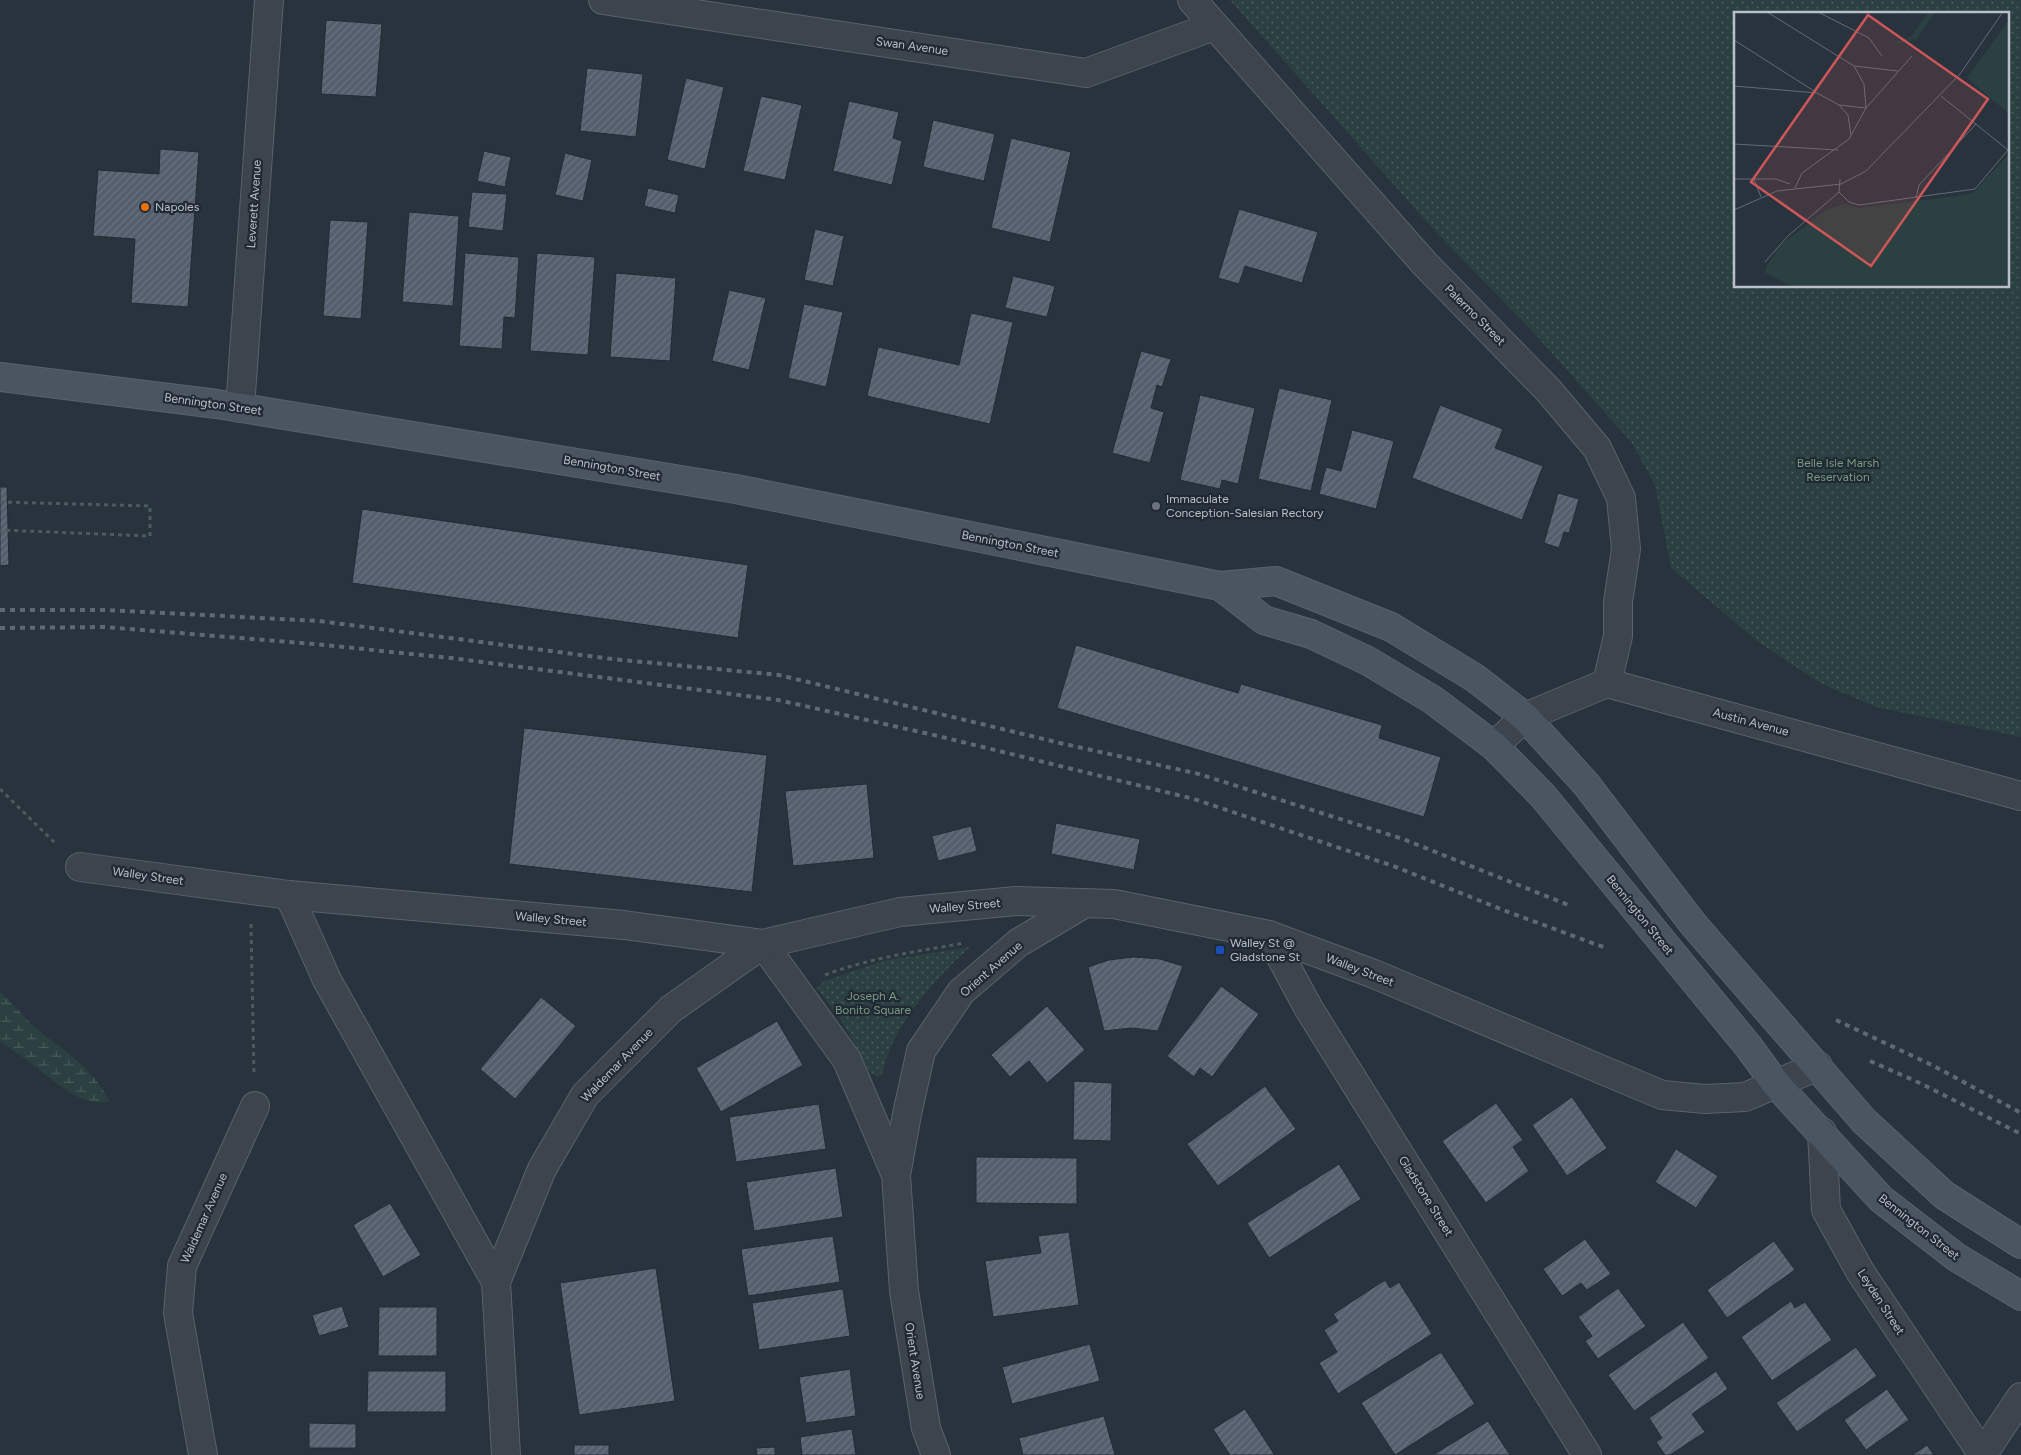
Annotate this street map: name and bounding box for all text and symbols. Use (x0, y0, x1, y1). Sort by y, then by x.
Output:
inset map (1734, 12, 2008, 288)
street label: Swan Avenue (875, 34, 950, 58)
street label: Leverett Avenue (244, 159, 264, 249)
place label: Napoles (155, 200, 200, 214)
marker: Napoles (139, 201, 151, 213)
street label: Palermo Street (1442, 282, 1509, 349)
street label: Bennington Street (163, 390, 263, 418)
street label: Bennington Street (562, 453, 662, 484)
park label: Belle Isle Marsh Reservation (1797, 456, 1879, 484)
place label: Immaculate Conception-Salesian Rectory (1166, 492, 1324, 520)
marker: Immaculate Conception-Salesian Rectory (1150, 500, 1162, 512)
street label: Bennington Street (960, 528, 1060, 560)
street label: Austin Avenue (1712, 705, 1791, 739)
street label: Walley Street (112, 864, 185, 888)
street label: Bennington Street (1604, 872, 1677, 958)
street label: Walley Street (929, 896, 1002, 916)
street label: Walley Street (515, 909, 588, 929)
place label: Walley St @ Gladstone St (1230, 936, 1301, 964)
street label: Orient Avenue (957, 938, 1025, 1000)
marker: Walley St @ Gladstone St (1214, 944, 1226, 956)
street label: Walley Street (1324, 951, 1396, 990)
park label: Joseph A. Bonito Square (835, 989, 911, 1017)
street label: Waldemar Avenue (578, 1025, 656, 1105)
street label: Gladstone Street (1396, 1153, 1456, 1239)
street label: Waldemar Avenue (178, 1170, 230, 1265)
street label: Bennington Street (1876, 1191, 1962, 1263)
street label: Leyden Street (1855, 1266, 1908, 1338)
street label: Orient Avenue (902, 1322, 928, 1401)

